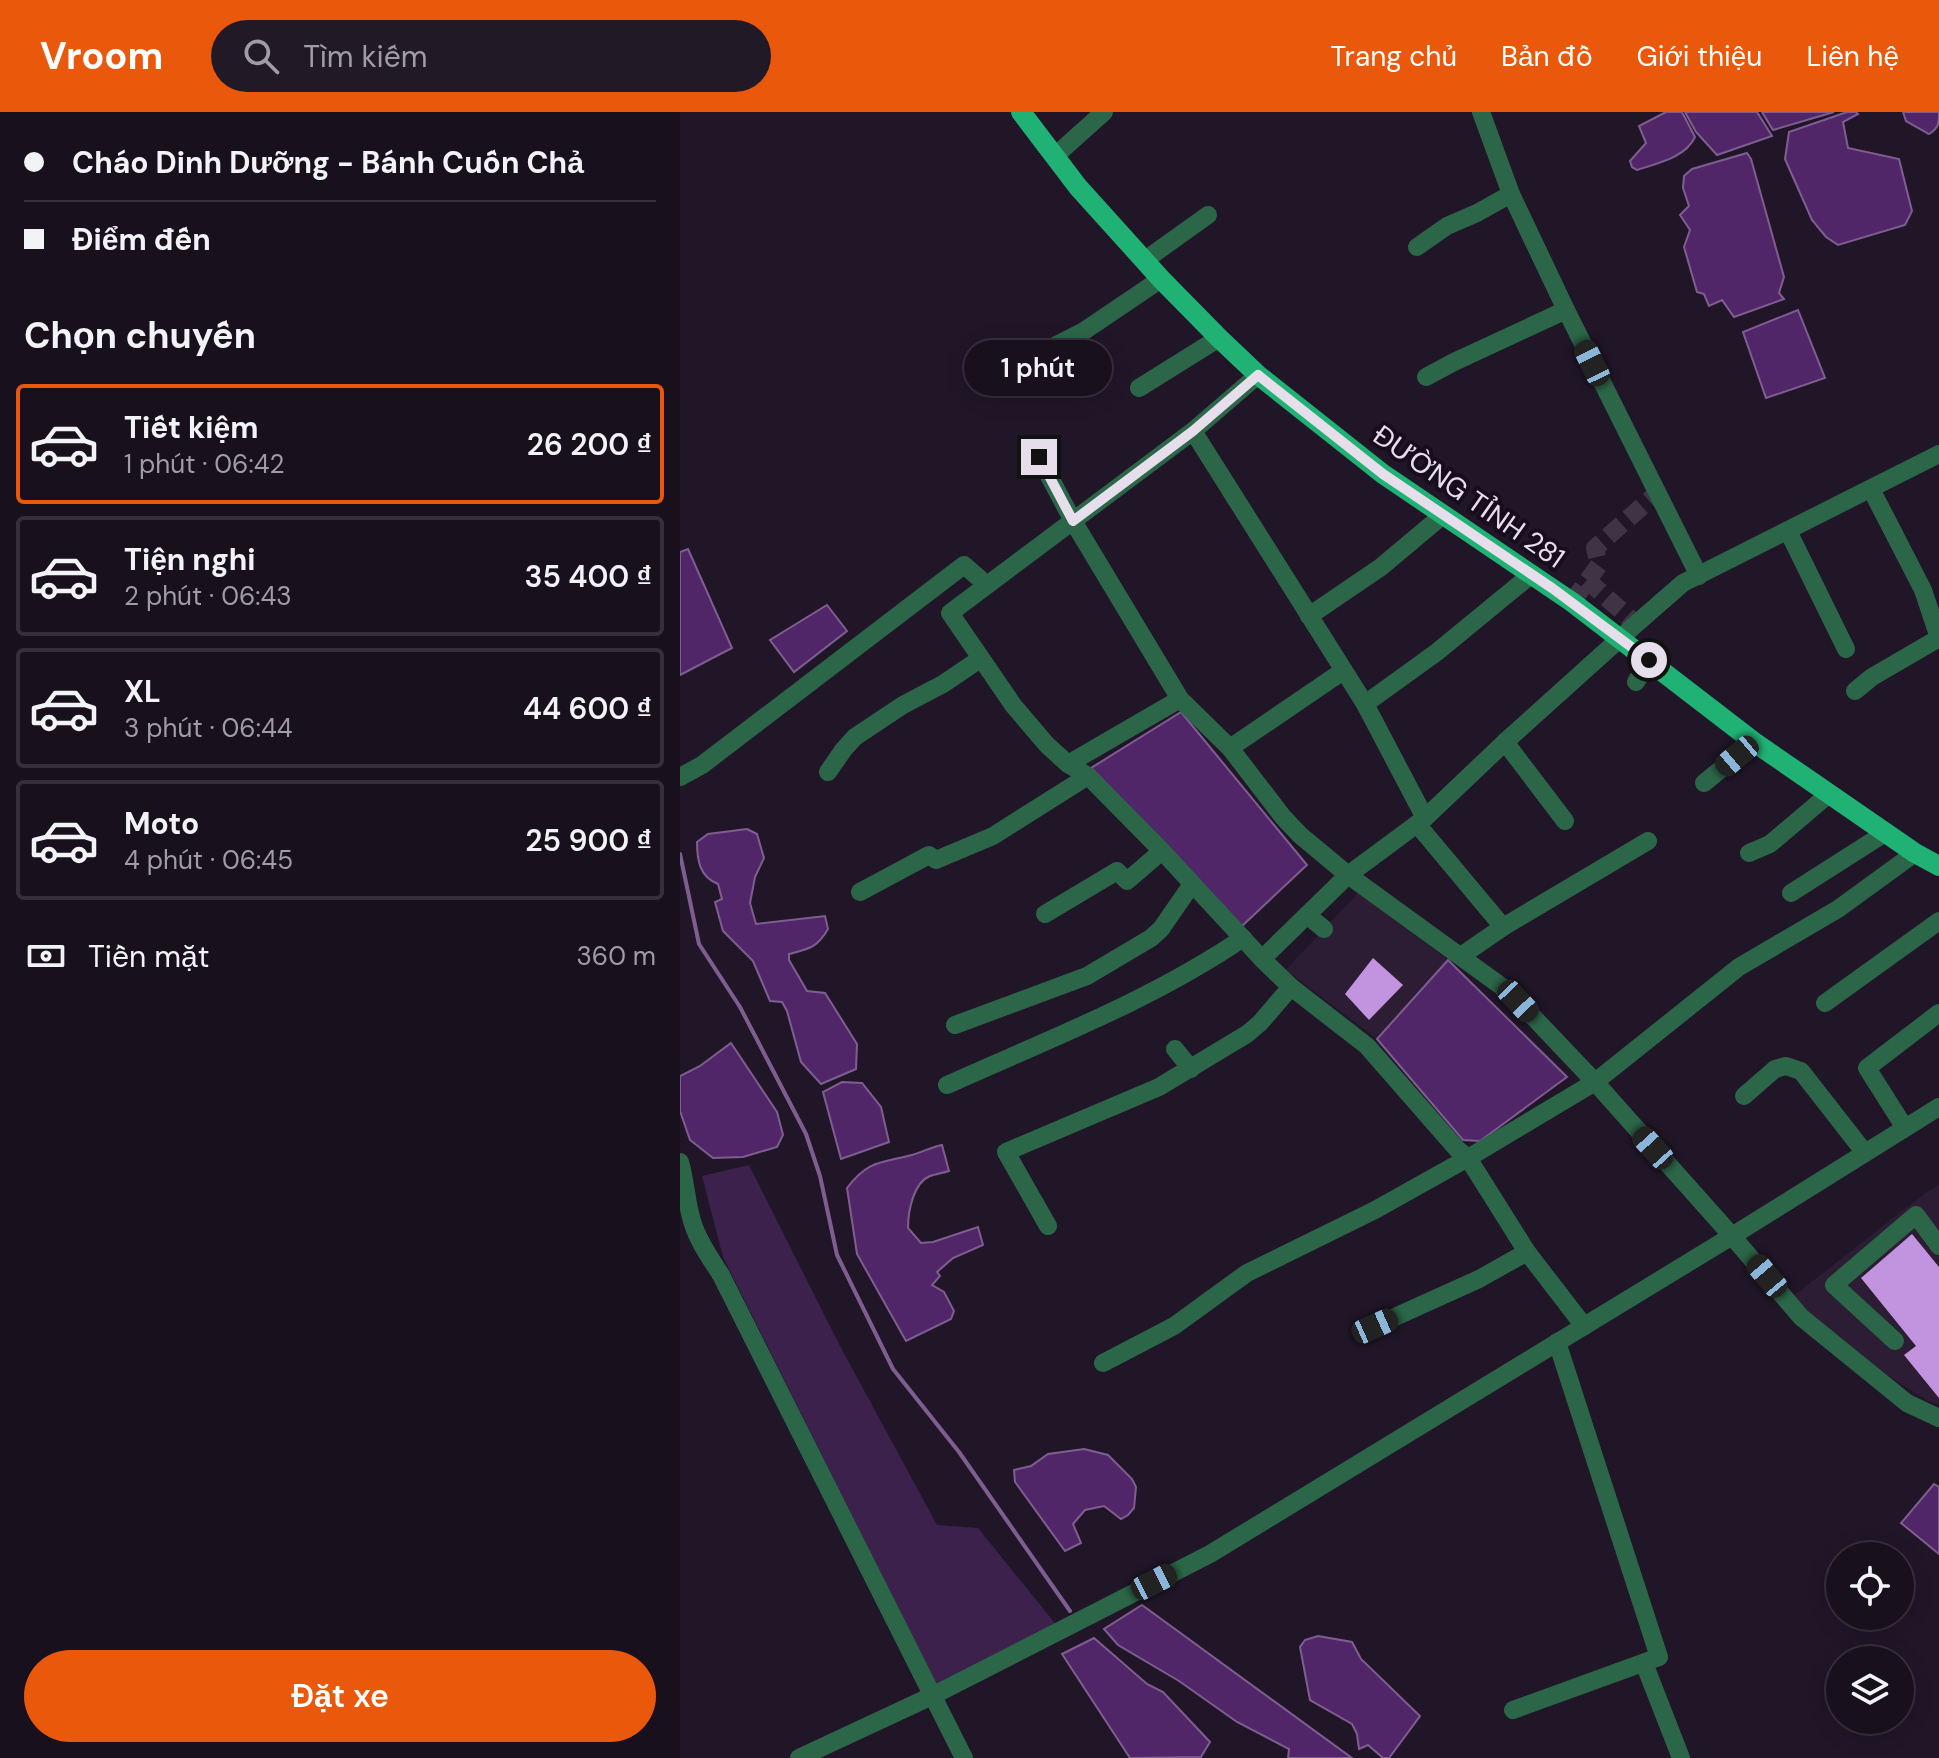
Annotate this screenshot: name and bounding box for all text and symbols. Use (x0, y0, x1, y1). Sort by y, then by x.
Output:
search box (211, 20, 771, 92)
text: Vroom (40, 31, 163, 81)
icon: search (239, 34, 283, 78)
text: Tìm kiếm (303, 37, 428, 76)
text: Trang chủ (1331, 38, 1457, 75)
text: Bản đồ (1501, 38, 1593, 75)
text: Giới thiệu (1637, 38, 1762, 75)
text: Liên hệ (1806, 38, 1899, 75)
text: Cháo Dinh Dưỡng - Bánh Cuốn Chả (72, 143, 584, 182)
text: Điểm đến (72, 220, 211, 259)
text: Chọn chuyến (24, 312, 256, 359)
car (1571, 336, 1613, 390)
callout: 1 phút (965, 341, 1113, 397)
text: 1 phút (1001, 351, 1075, 385)
icon: car (28, 408, 100, 480)
text: Tiết kiệm (124, 408, 259, 447)
street label: ĐƯỜNG TỈNH 281 (1366, 416, 1572, 576)
text: 26 200 ₫ (527, 425, 652, 464)
route end (1021, 439, 1057, 475)
text: 1 phút · 06:42 (124, 447, 284, 481)
icon: car (28, 540, 100, 612)
text: Tiện nghi (124, 540, 256, 579)
text: 35 400 ₫ (524, 557, 652, 596)
text: 2 phút · 06:43 (124, 579, 292, 613)
route start (1631, 642, 1667, 678)
icon: car (28, 672, 100, 744)
text: XL (124, 672, 161, 711)
text: 44 600 ₫ (523, 689, 652, 728)
text: 3 phút · 06:44 (124, 711, 293, 745)
car (1711, 731, 1763, 781)
icon: car (28, 804, 100, 876)
text: Moto (124, 804, 199, 843)
text: 25 900 ₫ (525, 821, 652, 860)
text: 4 phút · 06:45 (124, 843, 293, 877)
icon: cash (24, 934, 68, 978)
text: Tiền mặt (88, 937, 209, 976)
text: 360 m (576, 939, 656, 973)
car (1493, 975, 1543, 1027)
car (1628, 1122, 1678, 1174)
car (1742, 1250, 1792, 1302)
car (1348, 1305, 1402, 1347)
map controls (1826, 1542, 1914, 1734)
button: locate (1826, 1542, 1914, 1630)
car (1127, 1560, 1181, 1604)
button: layers (1826, 1646, 1914, 1734)
button: Đặt xe (24, 1650, 656, 1742)

